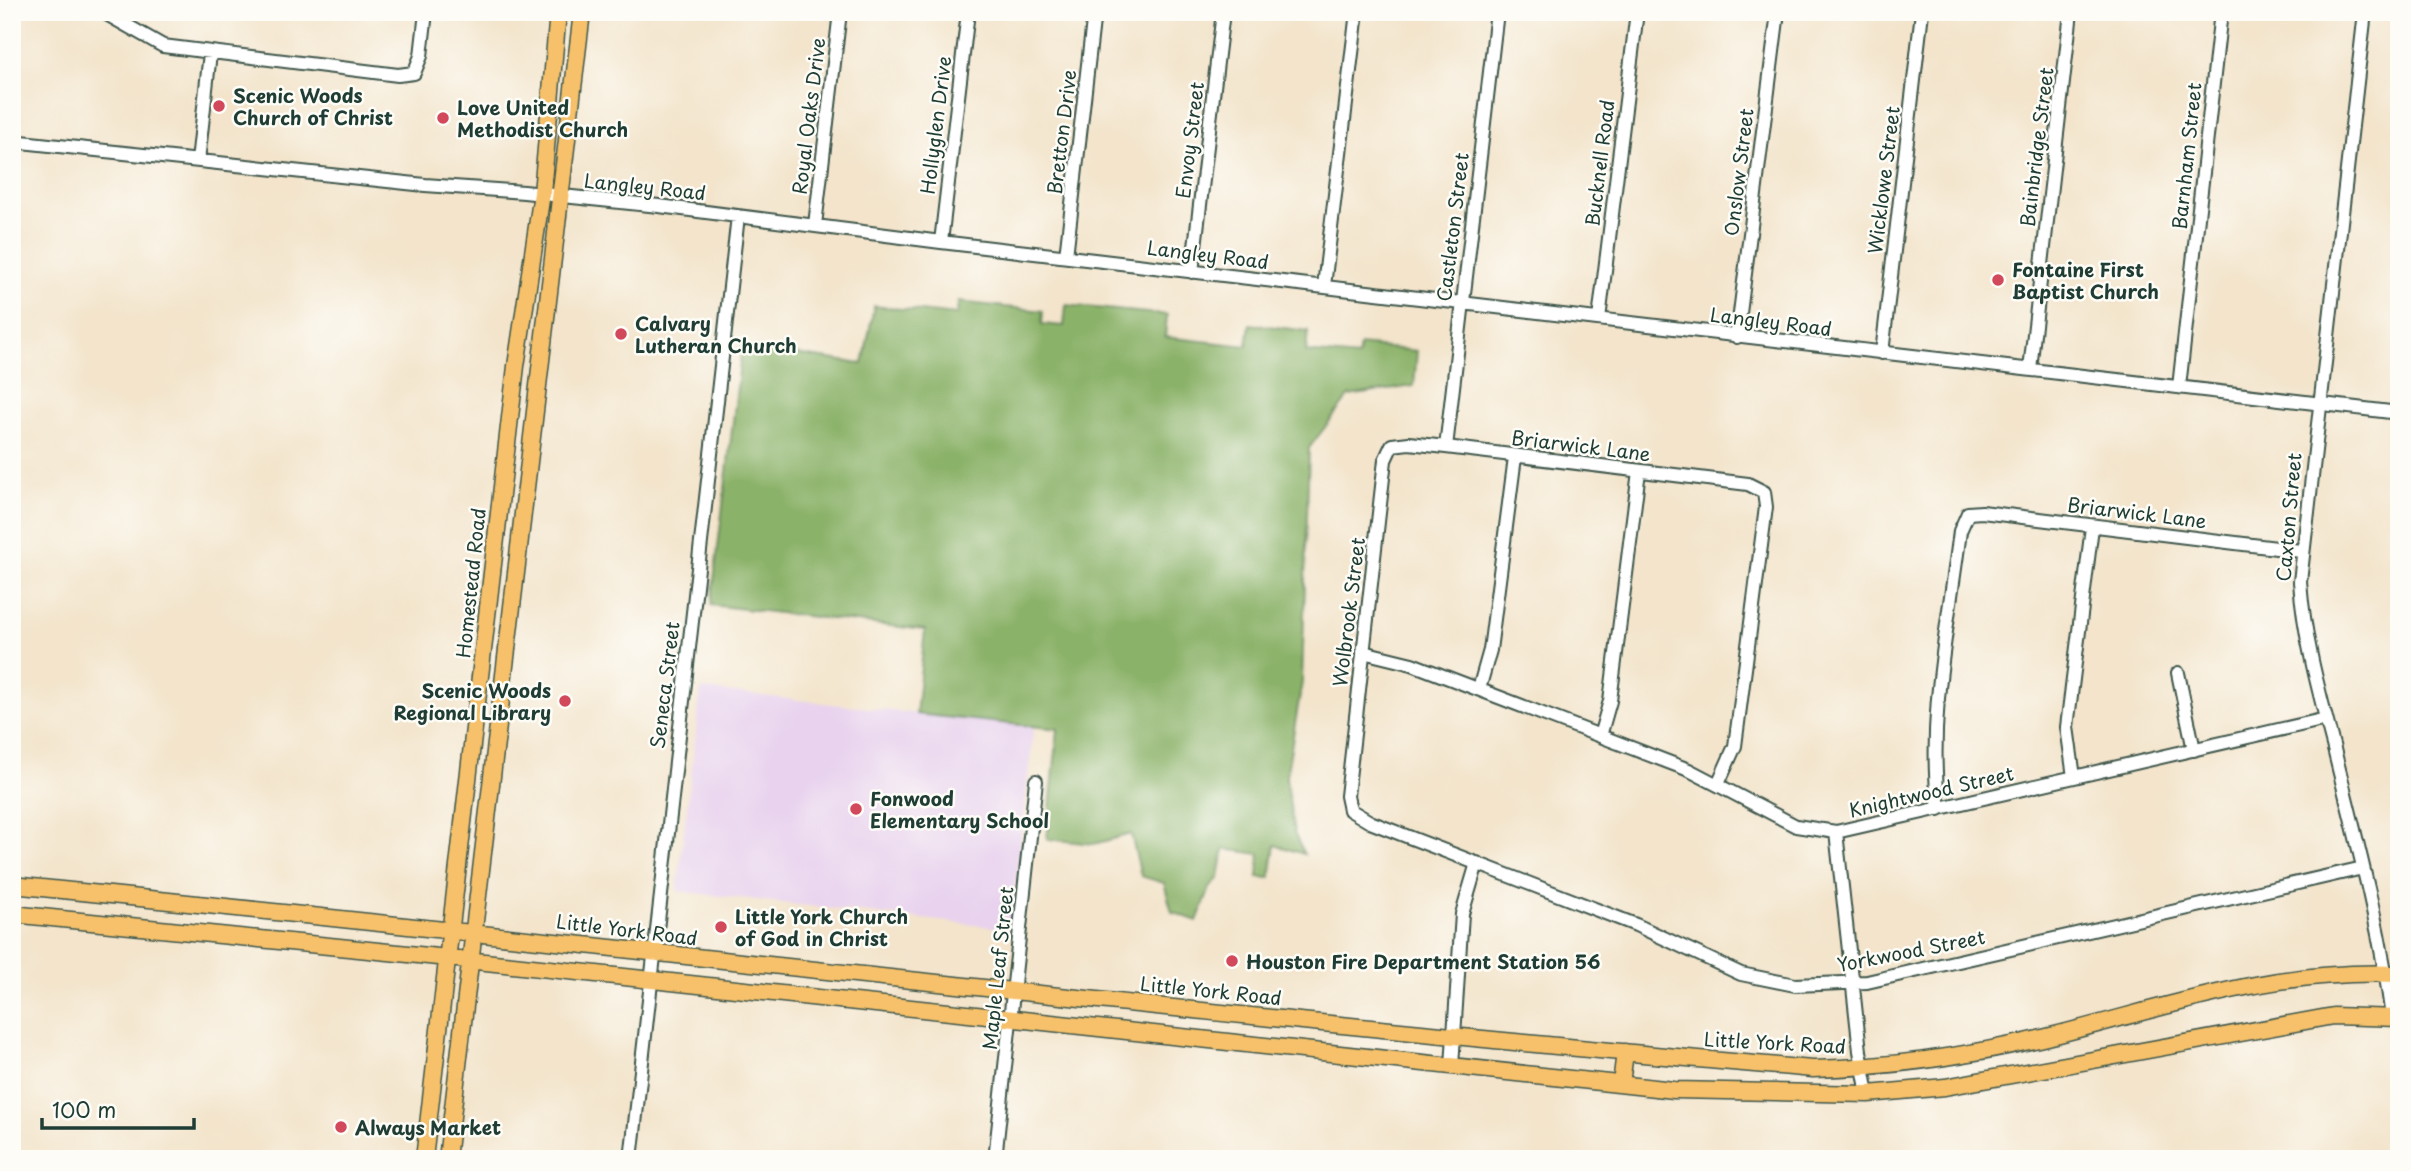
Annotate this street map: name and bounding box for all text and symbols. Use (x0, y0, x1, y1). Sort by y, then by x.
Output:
street label: Royal Oaks Drive (784, 36, 832, 196)
street label: Hollyglen Drive (913, 54, 957, 196)
street label: Bainbridge Street (2012, 65, 2060, 228)
street label: Bretton Drive (1039, 68, 1083, 196)
street label: Envoy Street (1168, 80, 1210, 200)
place label: Scenic Woods Church of Christ (233, 81, 393, 131)
street label: Barnham Street (2164, 81, 2208, 231)
place label: Love United Methodist Church (457, 93, 628, 143)
marker: Scenic Woods Church of Christ (211, 98, 227, 114)
street label: Bucknell Road (1577, 98, 1621, 228)
street label: Wicklowe Street (1860, 104, 1906, 256)
street label: Onslow Street (1716, 106, 1760, 237)
marker: Love United Methodist Church (435, 110, 451, 126)
street label: Castleton Street (1429, 151, 1475, 303)
street label: Langley Road (583, 166, 707, 206)
street label: Langley Road (1146, 233, 1270, 275)
place label: Fontaine First Baptist Church (2012, 255, 2159, 305)
marker: Fontaine First Baptist Church (1990, 272, 2006, 288)
street label: Langley Road (1709, 300, 1833, 342)
place label: Calvary Lutheran Church (635, 309, 797, 359)
marker: Calvary Lutheran Church (613, 326, 629, 342)
street label: Briarwick Lane (1510, 423, 1652, 467)
street label: Caxton Street (2268, 451, 2308, 583)
street label: Briarwick Lane (2066, 490, 2208, 534)
street label: Homestead Road (448, 507, 492, 659)
street label: Wolbrook Street (1325, 535, 1371, 688)
street label: Seneca Street (642, 620, 686, 750)
place label: Scenic Woods Regional Library (393, 676, 551, 726)
marker: Scenic Woods Regional Library (557, 693, 573, 709)
street label: Knightwood Street (1846, 758, 2016, 824)
place label: Fonwood Elementary School (870, 784, 1049, 834)
marker: Fonwood Elementary School (848, 801, 864, 817)
street label: Maple Leaf Street (974, 885, 1020, 1051)
place label: Little York Church of God in Christ (735, 902, 908, 952)
street label: Little York Road (555, 906, 699, 952)
marker: Little York Church of God in Christ (713, 919, 729, 935)
street label: Yorkwood Street (1835, 922, 1988, 978)
place label: Houston Fire Department Station 56 (1246, 947, 1600, 975)
marker: Houston Fire Department Station 56 (1224, 953, 1240, 969)
street label: Little York Road (1139, 969, 1283, 1011)
street label: Little York Road (1703, 1024, 1847, 1060)
scale bar (42, 1087, 194, 1131)
text: 100 m (52, 1093, 116, 1125)
place label: Always Market (355, 1113, 501, 1141)
marker: Always Market (333, 1119, 349, 1135)

